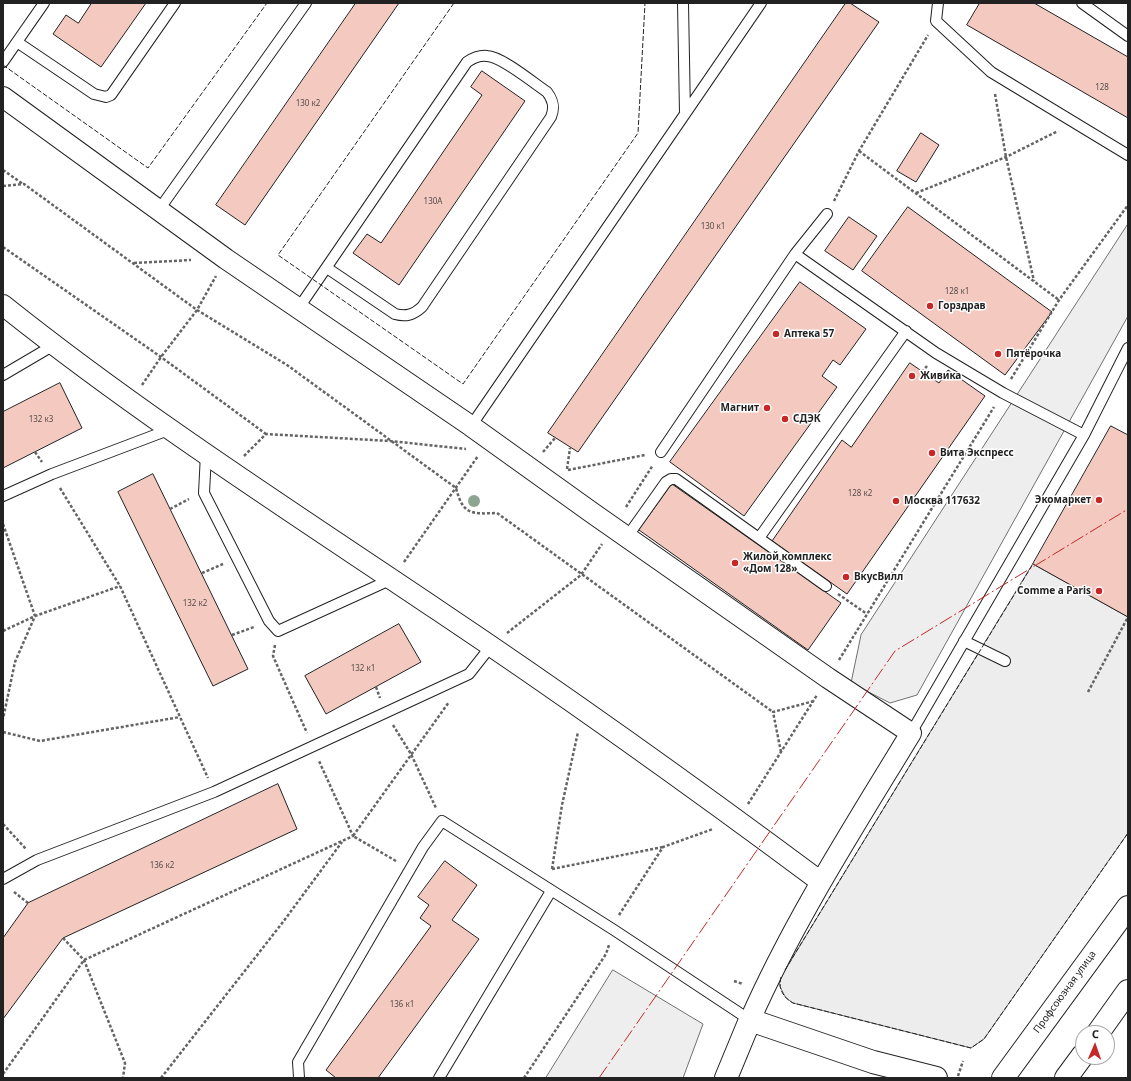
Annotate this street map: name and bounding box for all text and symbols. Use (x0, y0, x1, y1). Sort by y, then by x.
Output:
house number: 128 (1095, 83, 1109, 93)
house number: 130 к2 (296, 99, 320, 109)
house number: 130А (424, 197, 442, 207)
house number: 130 к1 (701, 222, 725, 232)
house number: 128 к1 (945, 287, 969, 297)
place label: Горздрав (938, 300, 986, 312)
marker: Горздрав (925, 301, 935, 311)
place label: Аптека 57 (784, 328, 834, 340)
marker: Аптека 57 (771, 329, 781, 339)
place label: Пятёрочка (1006, 348, 1061, 360)
marker: Пятёрочка (993, 349, 1003, 359)
place label: Живика (920, 370, 961, 382)
marker: Живика (907, 371, 917, 381)
place label: Магнит (721, 402, 759, 414)
marker: Магнит (762, 403, 772, 413)
place label: СДЭК (793, 413, 821, 425)
marker: СДЭК (780, 414, 790, 424)
house number: 132 к3 (29, 415, 53, 425)
place label: Вита Экспресс (940, 447, 1014, 459)
marker: Вита Экспресс (927, 448, 937, 458)
house number: 128 к2 (848, 489, 872, 499)
place label: Экомаркет (1035, 494, 1091, 506)
place label: Москва 117632 (904, 495, 980, 507)
marker: Экомаркет (1094, 495, 1104, 505)
marker: Москва 117632 (891, 496, 901, 506)
place label: Жилой комплекс «Дом 128» (743, 551, 832, 574)
marker: Жилой комплекс «Дом 128» (730, 558, 740, 568)
place label: ВкусВилл (854, 571, 903, 583)
marker: ВкусВилл (841, 572, 851, 582)
place label: Comme a Paris (1017, 585, 1091, 597)
marker: Comme a Paris (1094, 586, 1104, 596)
house number: 132 к2 (183, 599, 207, 609)
house number: 132 к1 (351, 664, 375, 674)
house number: 136 к2 (150, 861, 174, 871)
street label: Профсоюзная улица (1031, 949, 1099, 1035)
house number: 136 к1 (390, 1000, 414, 1010)
north arrow (1075, 1025, 1115, 1065)
text: С (1092, 1026, 1099, 1041)

